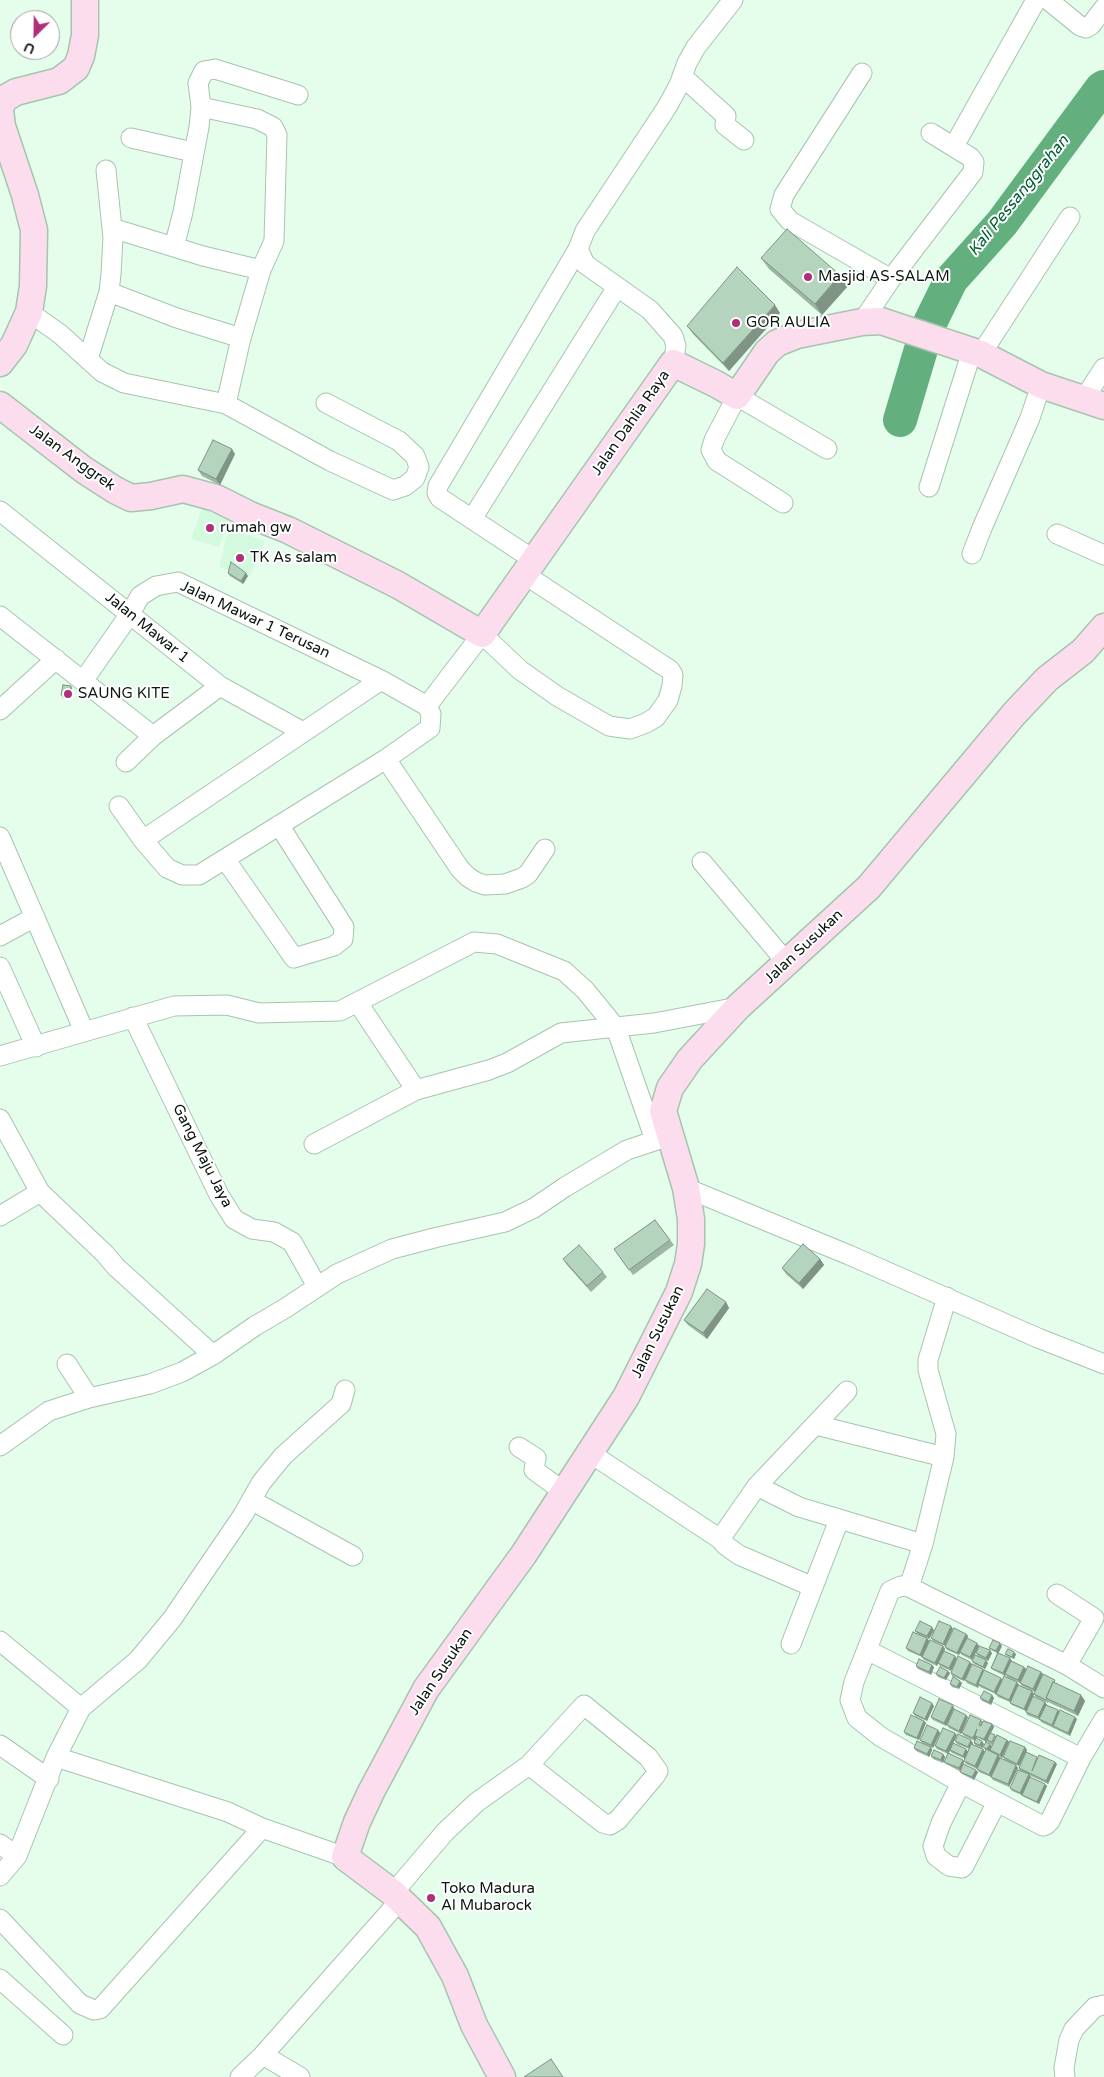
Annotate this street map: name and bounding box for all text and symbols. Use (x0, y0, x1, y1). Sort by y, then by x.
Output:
north arrow (10, 10, 60, 60)
text: U (21, 38, 38, 58)
water label: Kali Pessanggrahan (965, 132, 1073, 260)
place label: Masjid AS-SALAM (818, 268, 950, 286)
marker: Masjid AS-SALAM (802, 271, 814, 283)
place label: GOR AULIA (746, 314, 830, 332)
marker: GOR AULIA (730, 317, 742, 329)
street label: Jalan Dahlia Raya (588, 367, 674, 479)
street label: Jalan Anggrek (25, 421, 119, 495)
place label: rumah gw (220, 519, 291, 537)
marker: rumah gw (204, 522, 216, 534)
place label: TK As salam (250, 549, 337, 567)
marker: TK As salam (234, 552, 246, 564)
street label: Jalan Mawar 1 Terusan (177, 577, 333, 663)
street label: Jalan Mawar 1 (101, 589, 193, 667)
place label: SAUNG KITE (78, 685, 170, 703)
marker: SAUNG KITE (62, 688, 74, 700)
street label: Jalan Susukan (761, 906, 847, 988)
street label: Gang Maju Jaya (168, 1101, 236, 1211)
street label: Jalan Susukan (628, 1283, 688, 1381)
street label: Jalan Susukan (405, 1625, 477, 1719)
place label: Toko Madura Al Mubarock (441, 1880, 535, 1915)
marker: Toko Madura Al Mubarock (425, 1892, 437, 1904)

